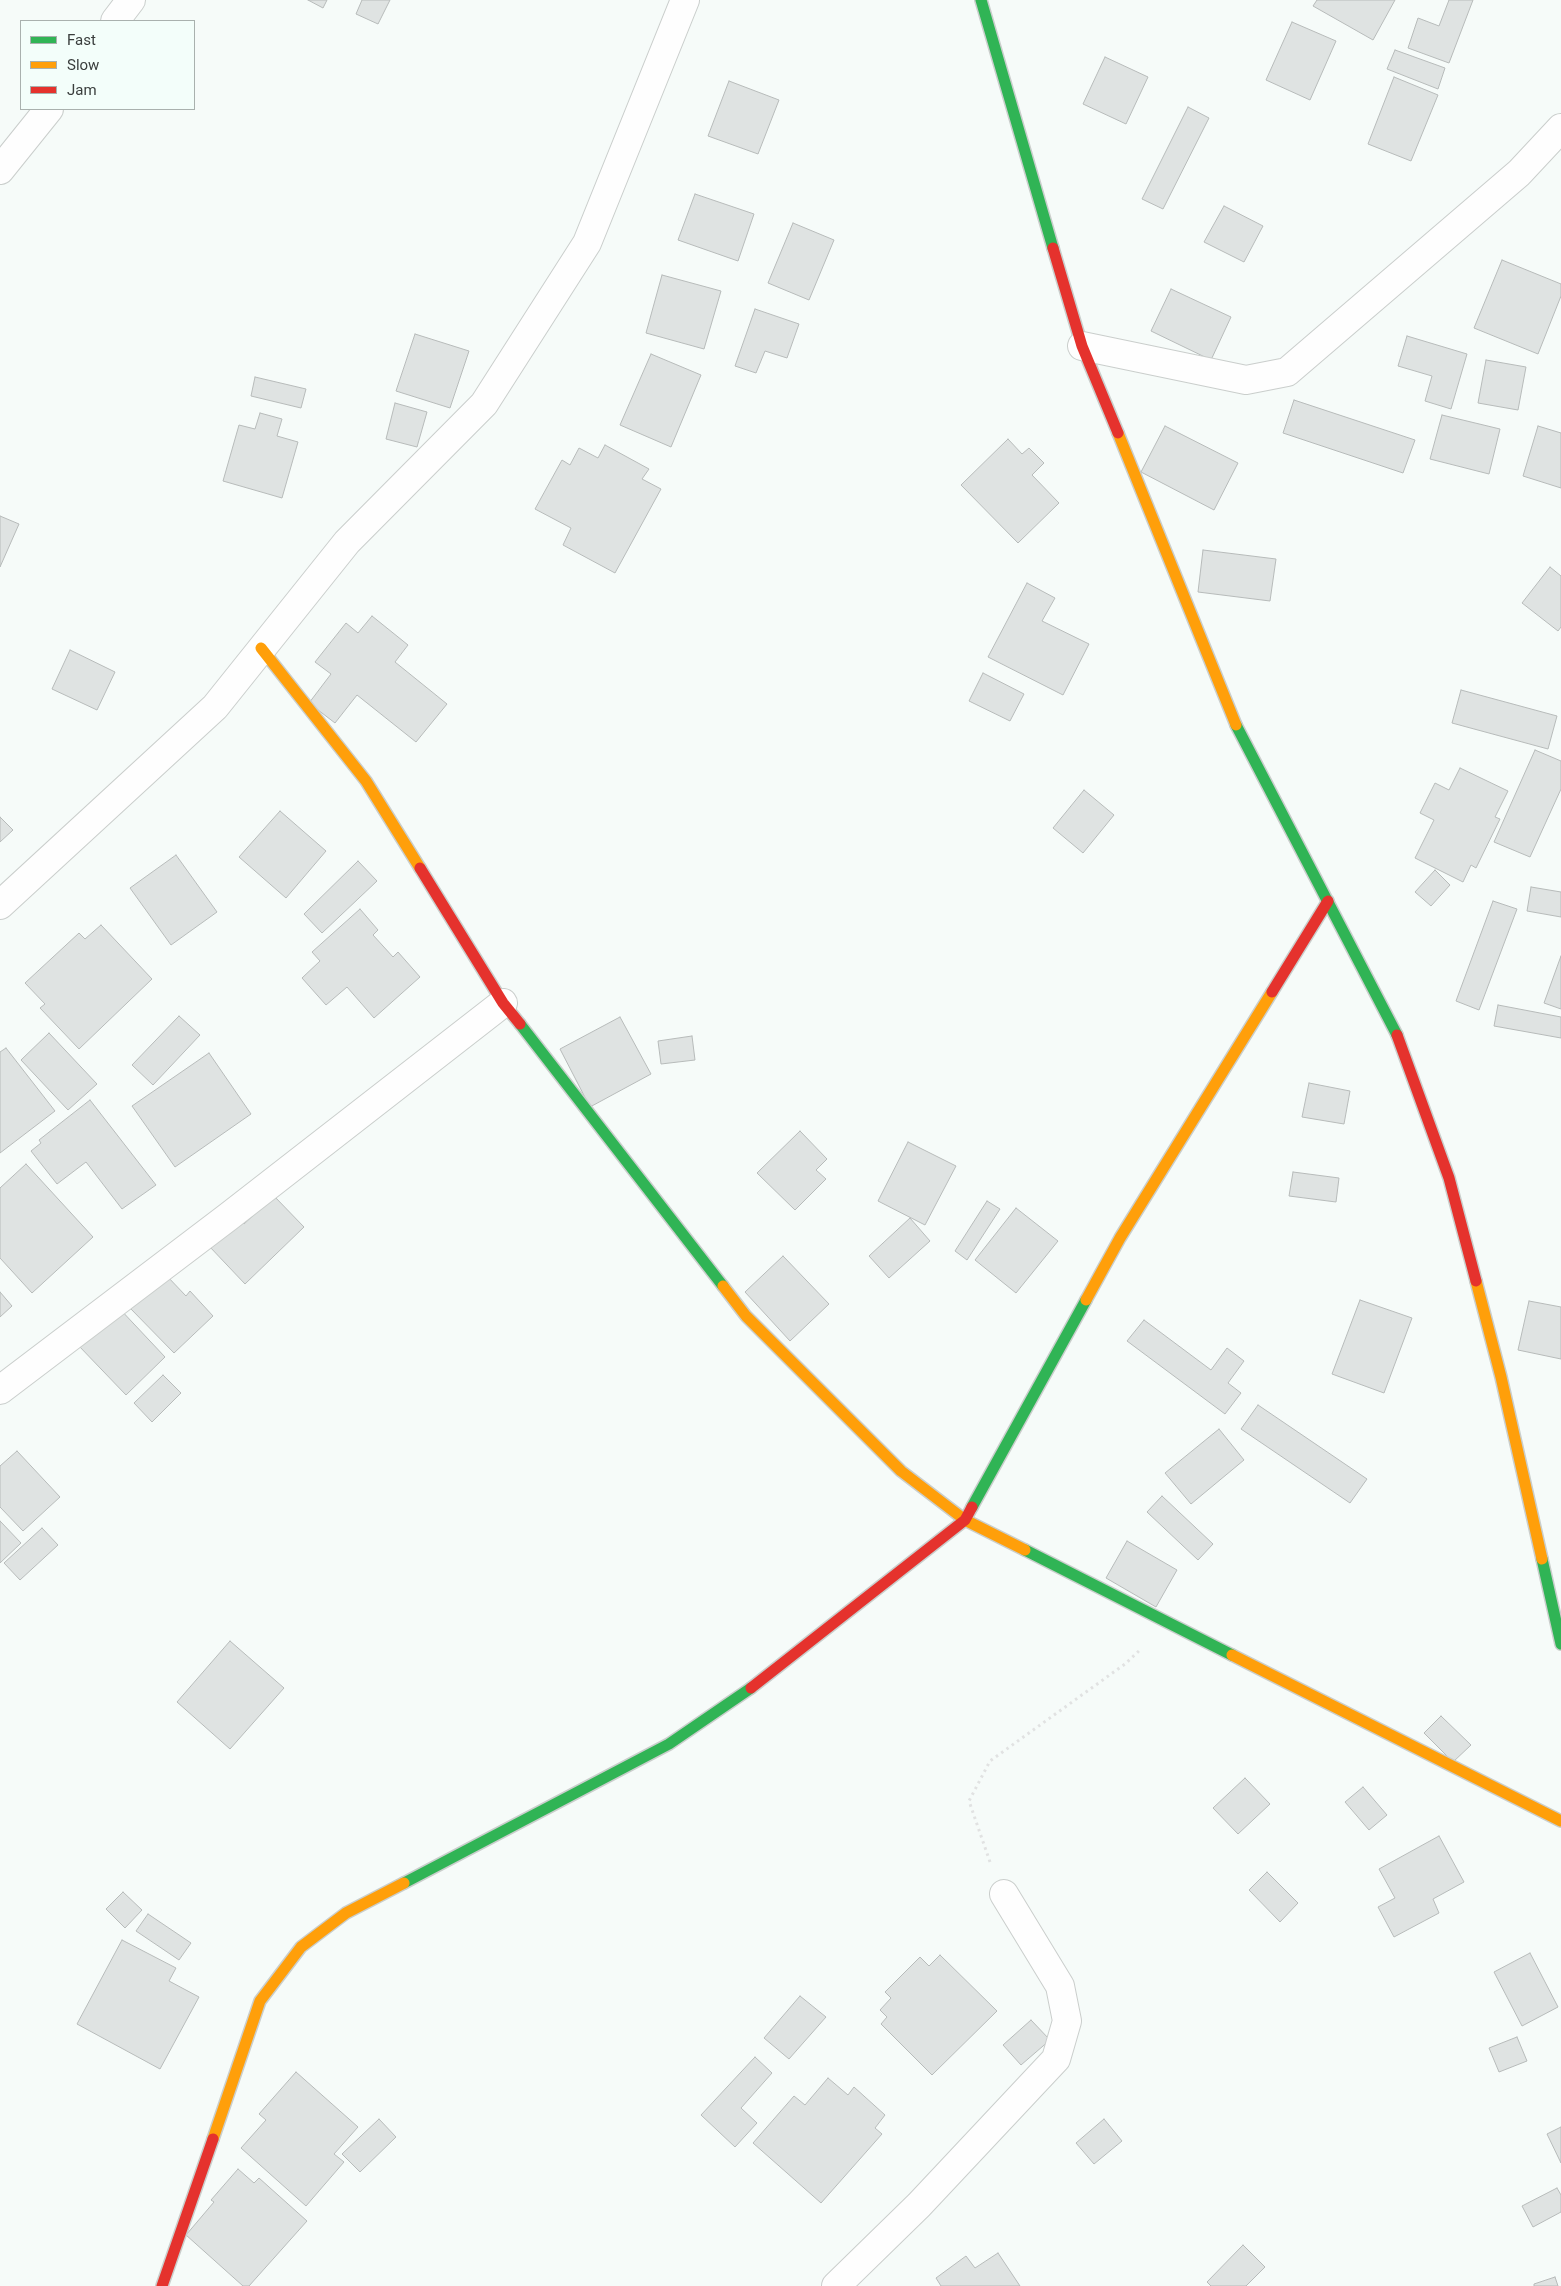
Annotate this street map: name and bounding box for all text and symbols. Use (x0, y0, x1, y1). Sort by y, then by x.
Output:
legend (20, 20, 195, 110)
text: Fast (67, 31, 96, 49)
text: Slow (67, 56, 99, 74)
text: Jam (67, 81, 97, 99)

